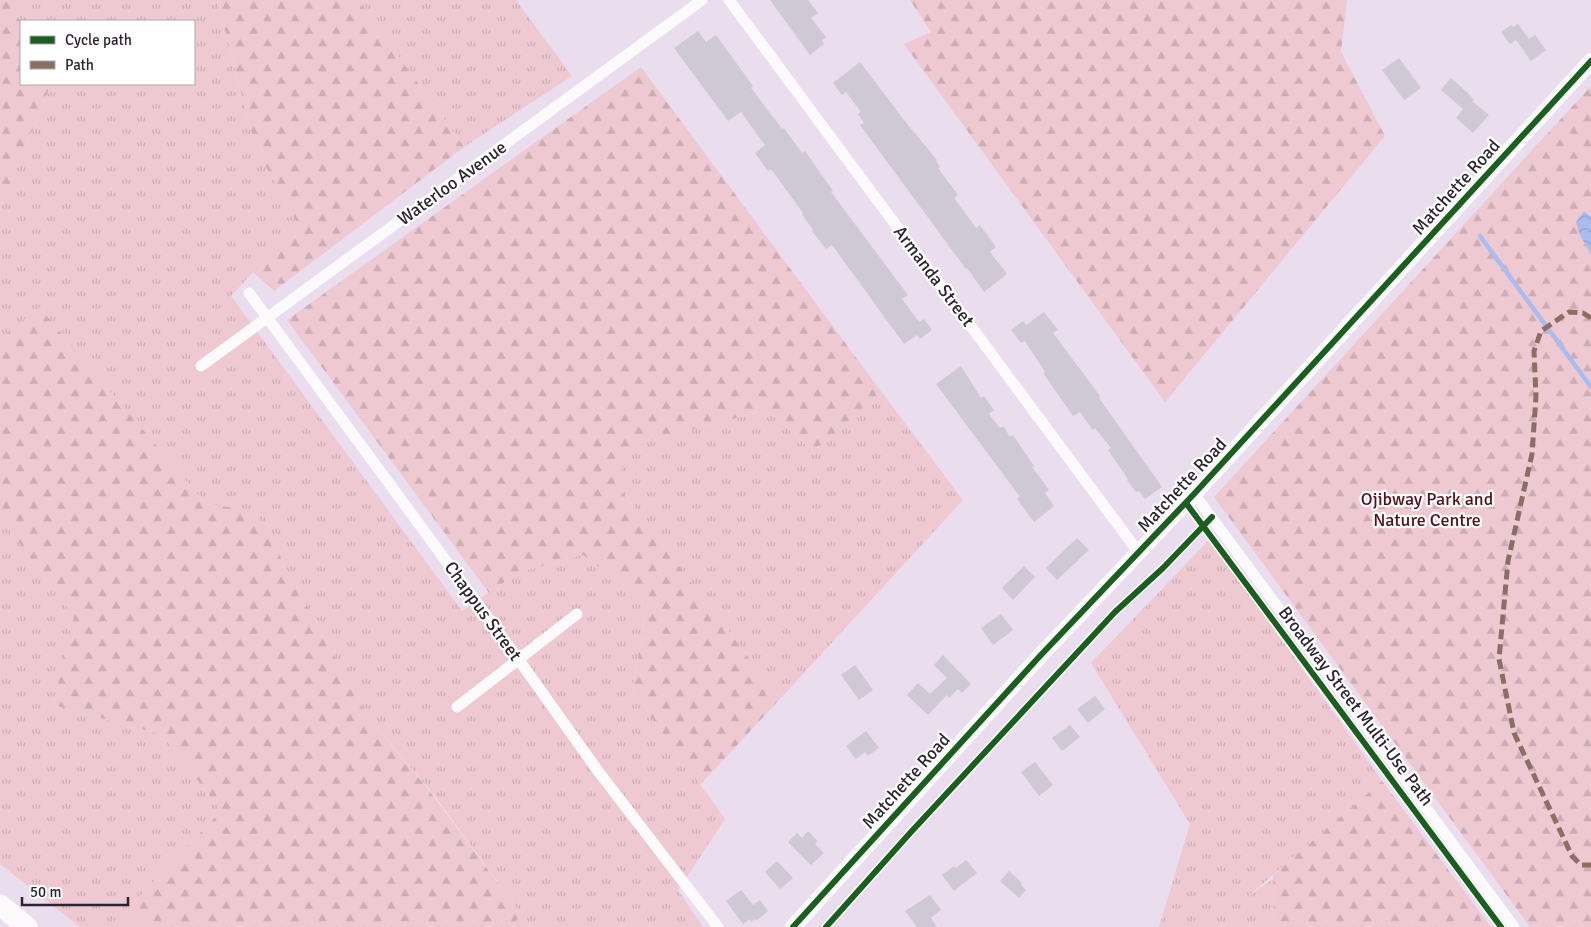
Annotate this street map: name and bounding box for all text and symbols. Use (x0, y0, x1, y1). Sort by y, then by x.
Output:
legend (20, 20, 195, 85)
text: Cycle path (65, 31, 132, 49)
text: Path (65, 56, 94, 74)
street label: Matchette Road (1407, 135, 1505, 239)
street label: Waterloo Avenue (393, 136, 511, 230)
street label: Armanda Street (889, 221, 979, 331)
street label: Matchette Road (1133, 433, 1231, 537)
park label: Ojibway Park and Nature Centre (1361, 488, 1493, 531)
street label: Chappus Street (440, 557, 526, 665)
street label: Broadway Street Multi-Use Path (1274, 602, 1438, 810)
street label: Matchette Road (857, 729, 955, 833)
scale bar (22, 874, 129, 906)
text: 50 m (30, 883, 61, 901)

